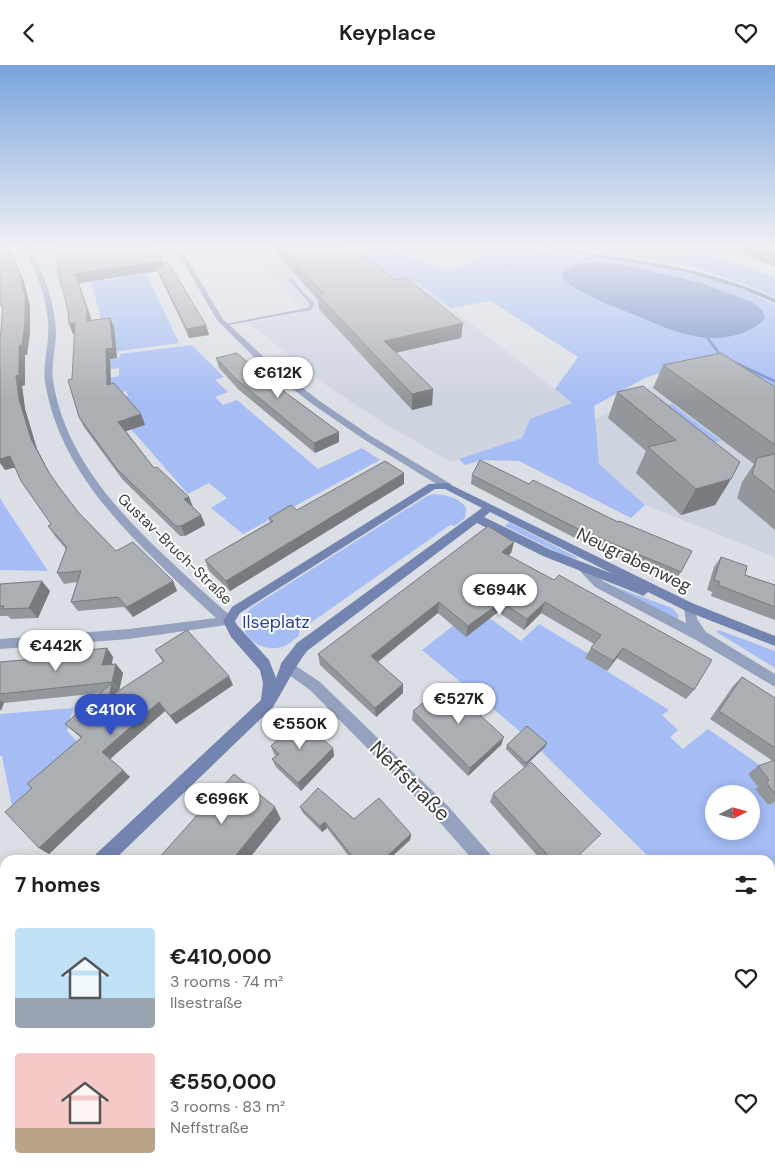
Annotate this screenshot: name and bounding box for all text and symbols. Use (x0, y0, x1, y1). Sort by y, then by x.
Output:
text: Keyplace (339, 18, 436, 47)
icon: back (15, 19, 43, 47)
icon: heart (732, 19, 760, 47)
pin: €612K (243, 357, 313, 399)
text: €612K (254, 362, 302, 383)
street label: Gustav-Bruch-Straße (113, 489, 237, 609)
street label: Neugrabenweg (573, 522, 695, 598)
pin: €694K (465, 573, 535, 616)
text: €694K (473, 579, 527, 600)
park label: Ilseplatz (242, 610, 310, 634)
pin: €442K (21, 629, 91, 672)
text: €442K (29, 635, 83, 656)
pin: €527K (424, 683, 494, 725)
text: €527K (434, 688, 484, 709)
pin: €410K (76, 693, 146, 736)
text: €410K (86, 699, 136, 720)
pin: €550K (265, 707, 335, 750)
text: €550K (273, 713, 327, 734)
street label: Neffstraße (364, 735, 456, 827)
pin: €696K (187, 783, 257, 825)
north arrow (705, 785, 760, 840)
map controls (705, 785, 760, 840)
text: €696K (195, 788, 249, 809)
text: 7 homes (15, 871, 101, 899)
icon: filters (732, 871, 760, 899)
text: €410,000 (170, 943, 272, 971)
icon: home (55, 948, 115, 1008)
icon: heart (732, 964, 760, 992)
text: 3 rooms · 74 m² (170, 971, 283, 992)
text: Ilsestraße (170, 992, 242, 1013)
text: €550,000 (170, 1068, 276, 1096)
icon: home (55, 1073, 115, 1133)
icon: heart (732, 1089, 760, 1117)
text: 3 rooms · 83 m² (170, 1096, 285, 1117)
text: Neffstraße (170, 1117, 249, 1138)

